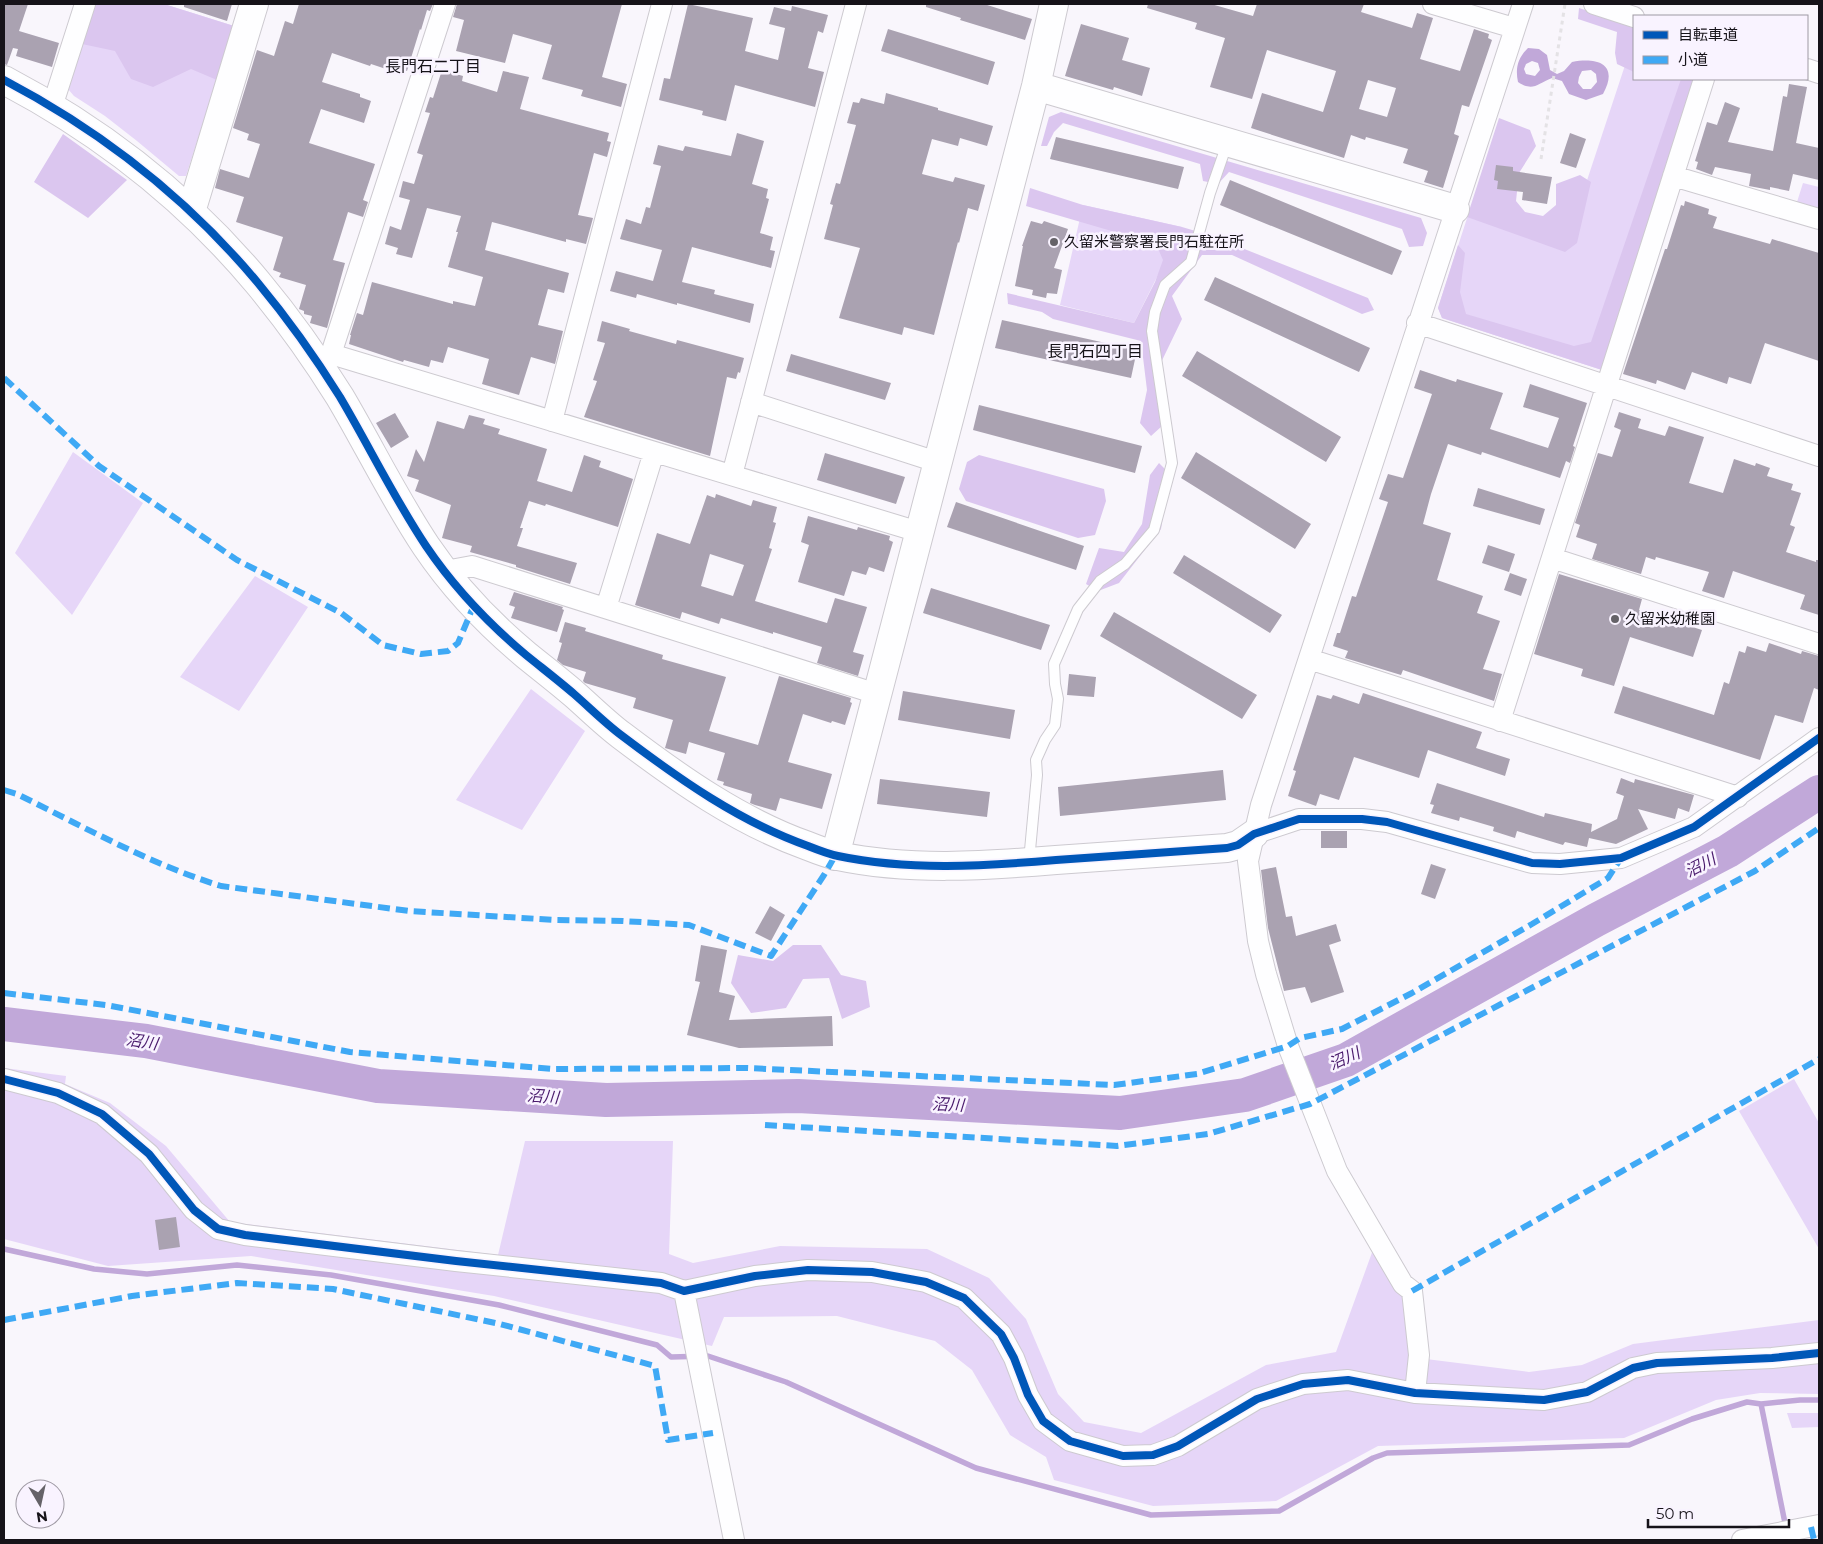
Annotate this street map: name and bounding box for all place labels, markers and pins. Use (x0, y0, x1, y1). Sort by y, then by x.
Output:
place label: 久留米警察署長門石駐在所 (1064, 232, 1244, 251)
marker: 久留米警察署長門石駐在所 (1048, 236, 1060, 248)
place label: 久留米幼稚園 (1625, 609, 1715, 628)
marker: 久留米幼稚園 (1609, 613, 1621, 625)

